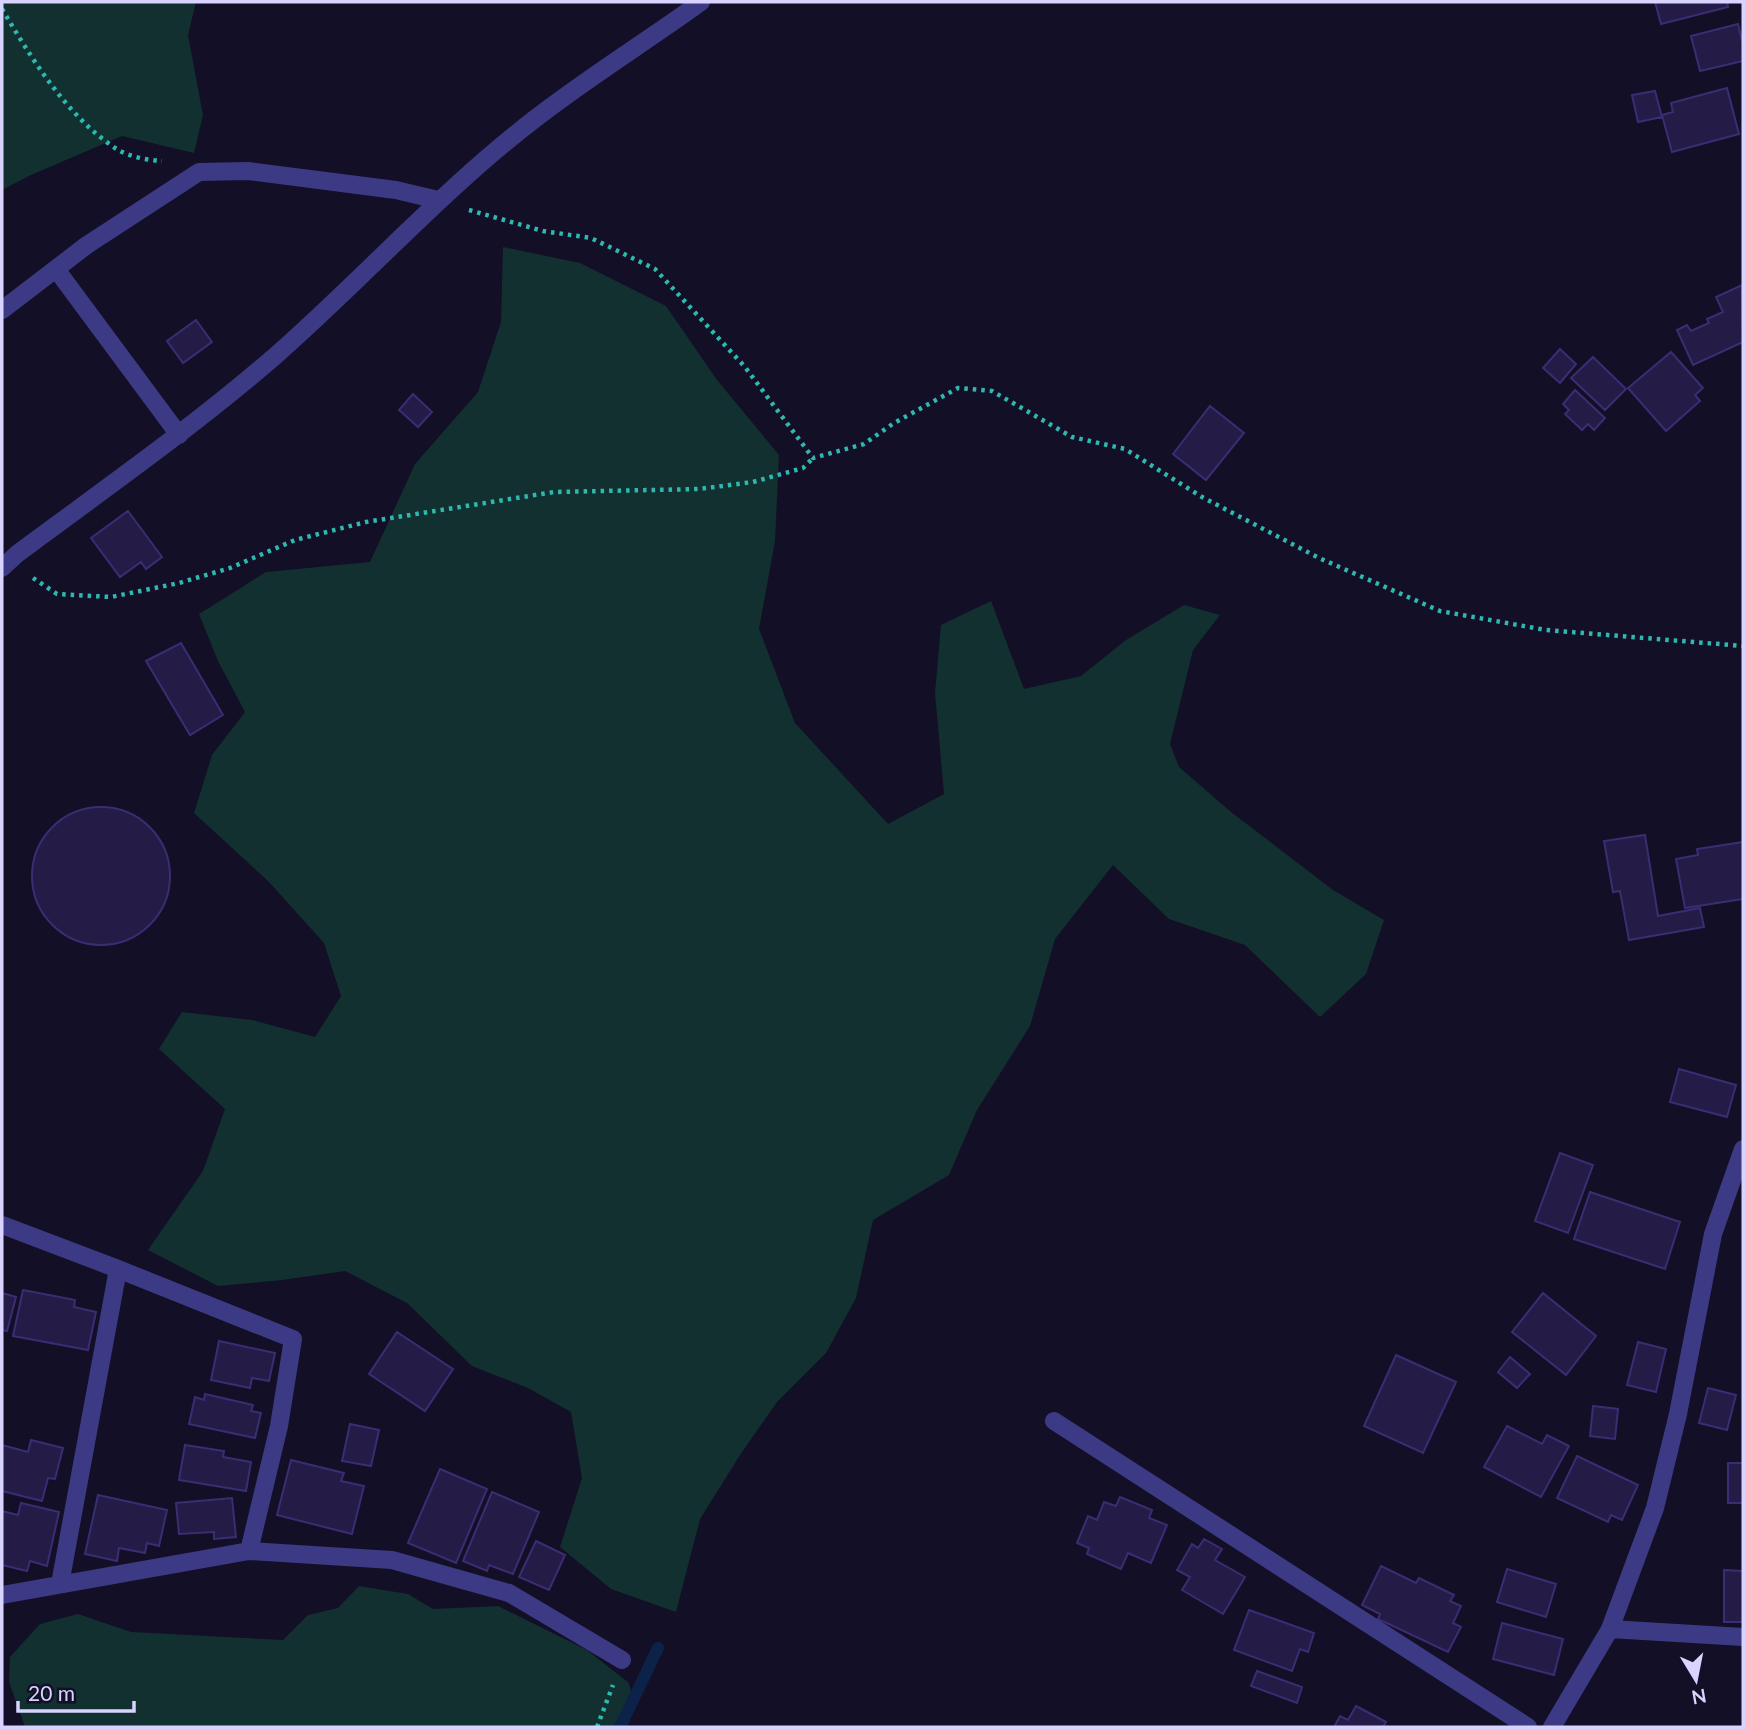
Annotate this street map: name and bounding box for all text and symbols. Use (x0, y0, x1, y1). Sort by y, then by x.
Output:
north arrow (1661, 1645, 1731, 1715)
scale bar (18, 1670, 133, 1714)
text: 20 m (28, 1680, 75, 1705)
text: N (1690, 1685, 1708, 1710)

